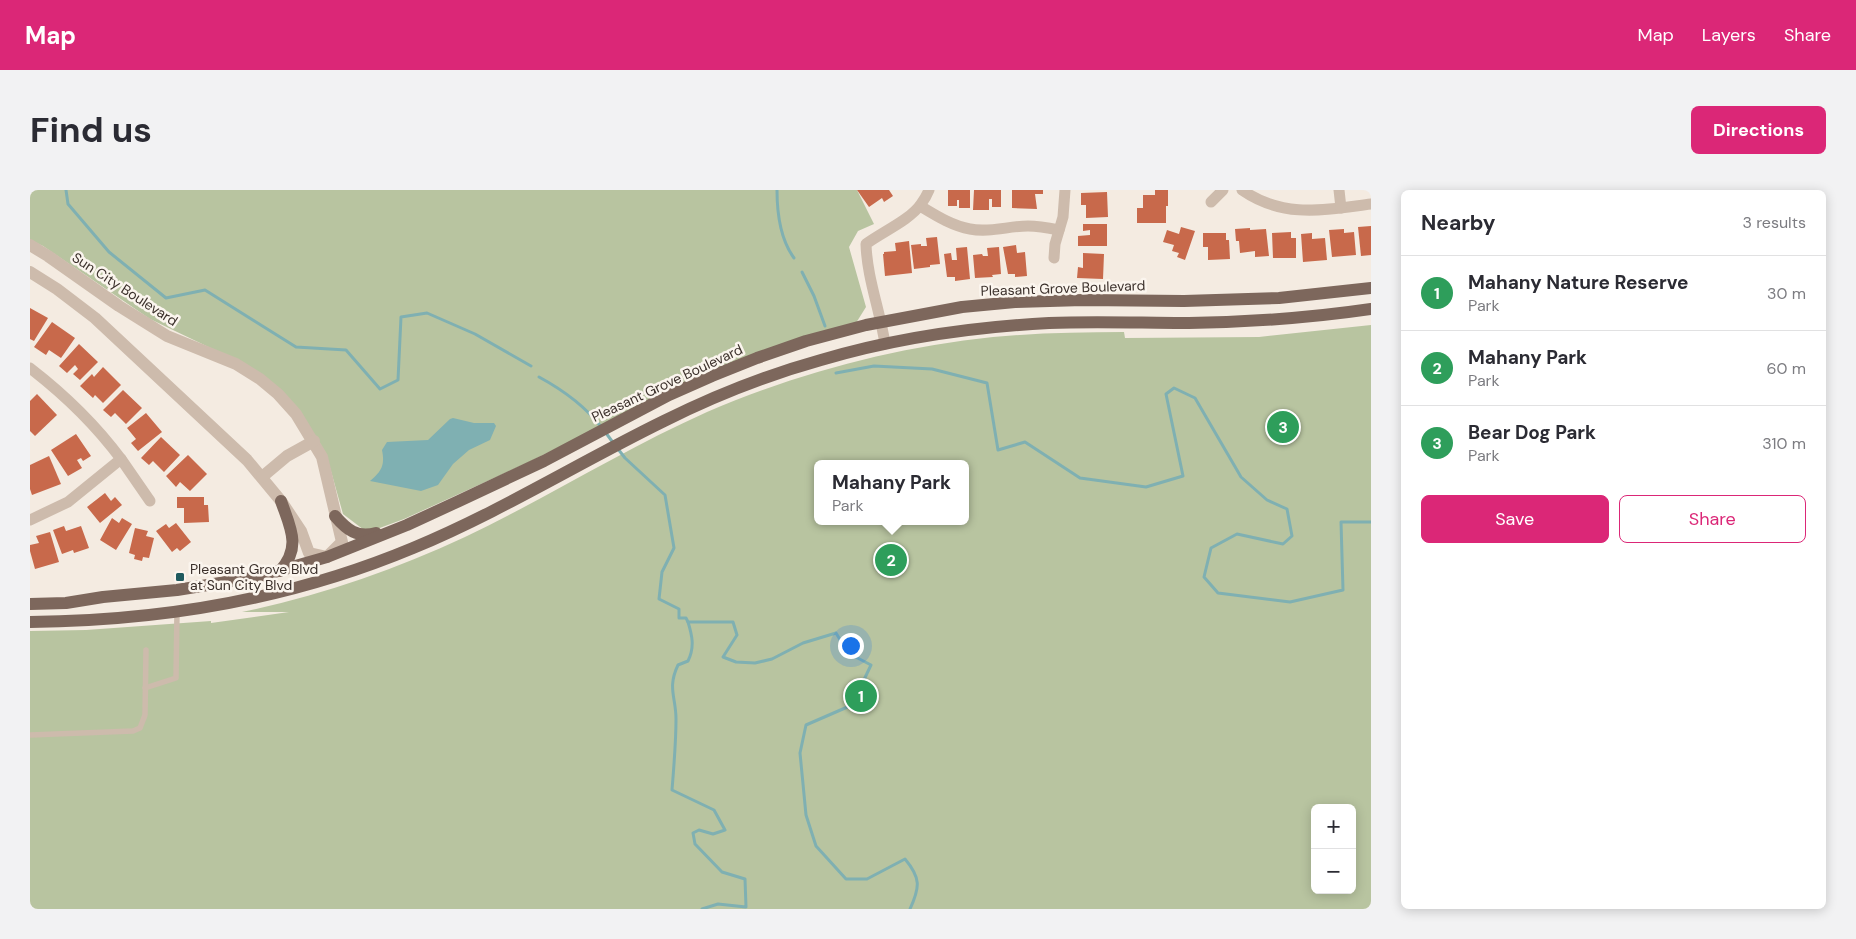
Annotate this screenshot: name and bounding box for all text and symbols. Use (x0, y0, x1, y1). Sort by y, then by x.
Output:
text: Map (25, 20, 76, 51)
text: Map (1638, 23, 1674, 47)
text: Layers (1702, 23, 1756, 47)
text: Share (1784, 23, 1831, 47)
button: Directions (1691, 106, 1826, 154)
text: Find us (30, 107, 152, 153)
text: Nearby (1421, 209, 1495, 237)
text: 3 results (1743, 212, 1806, 233)
street label: Sun City Boulevard (69, 248, 181, 330)
text: Mahany Nature Reserve (1468, 270, 1688, 295)
street label: Pleasant Grove Boulevard (980, 276, 1146, 300)
text: 1 (1434, 283, 1440, 304)
text: 30 m (1767, 283, 1806, 304)
text: Park (1468, 295, 1500, 316)
street label: Pleasant Grove Boulevard (589, 340, 745, 426)
text: Mahany Park (1468, 345, 1587, 370)
text: 2 (1432, 358, 1442, 379)
text: 60 m (1766, 358, 1806, 379)
text: Park (1468, 370, 1500, 391)
pin: 3 (1267, 408, 1299, 446)
text: Bear Dog Park (1468, 420, 1596, 445)
text: 3 (1432, 433, 1442, 454)
text: 310 m (1762, 433, 1806, 454)
text: Park (1468, 445, 1500, 466)
popup (814, 460, 969, 525)
text: Mahany Park (832, 470, 951, 495)
text: Park (832, 495, 864, 516)
button: Save (1421, 495, 1609, 543)
button: Share (1619, 495, 1806, 543)
pin: 2 (875, 541, 907, 579)
place label: Pleasant Grove Blvd at Sun City Blvd (190, 560, 318, 594)
marker: Pleasant Grove Blvd at Sun City Blvd (174, 571, 186, 583)
your location (838, 633, 864, 659)
pin: 1 (845, 677, 877, 715)
map controls (1311, 804, 1356, 894)
button: + (1311, 804, 1356, 849)
button: − (1311, 849, 1356, 894)

